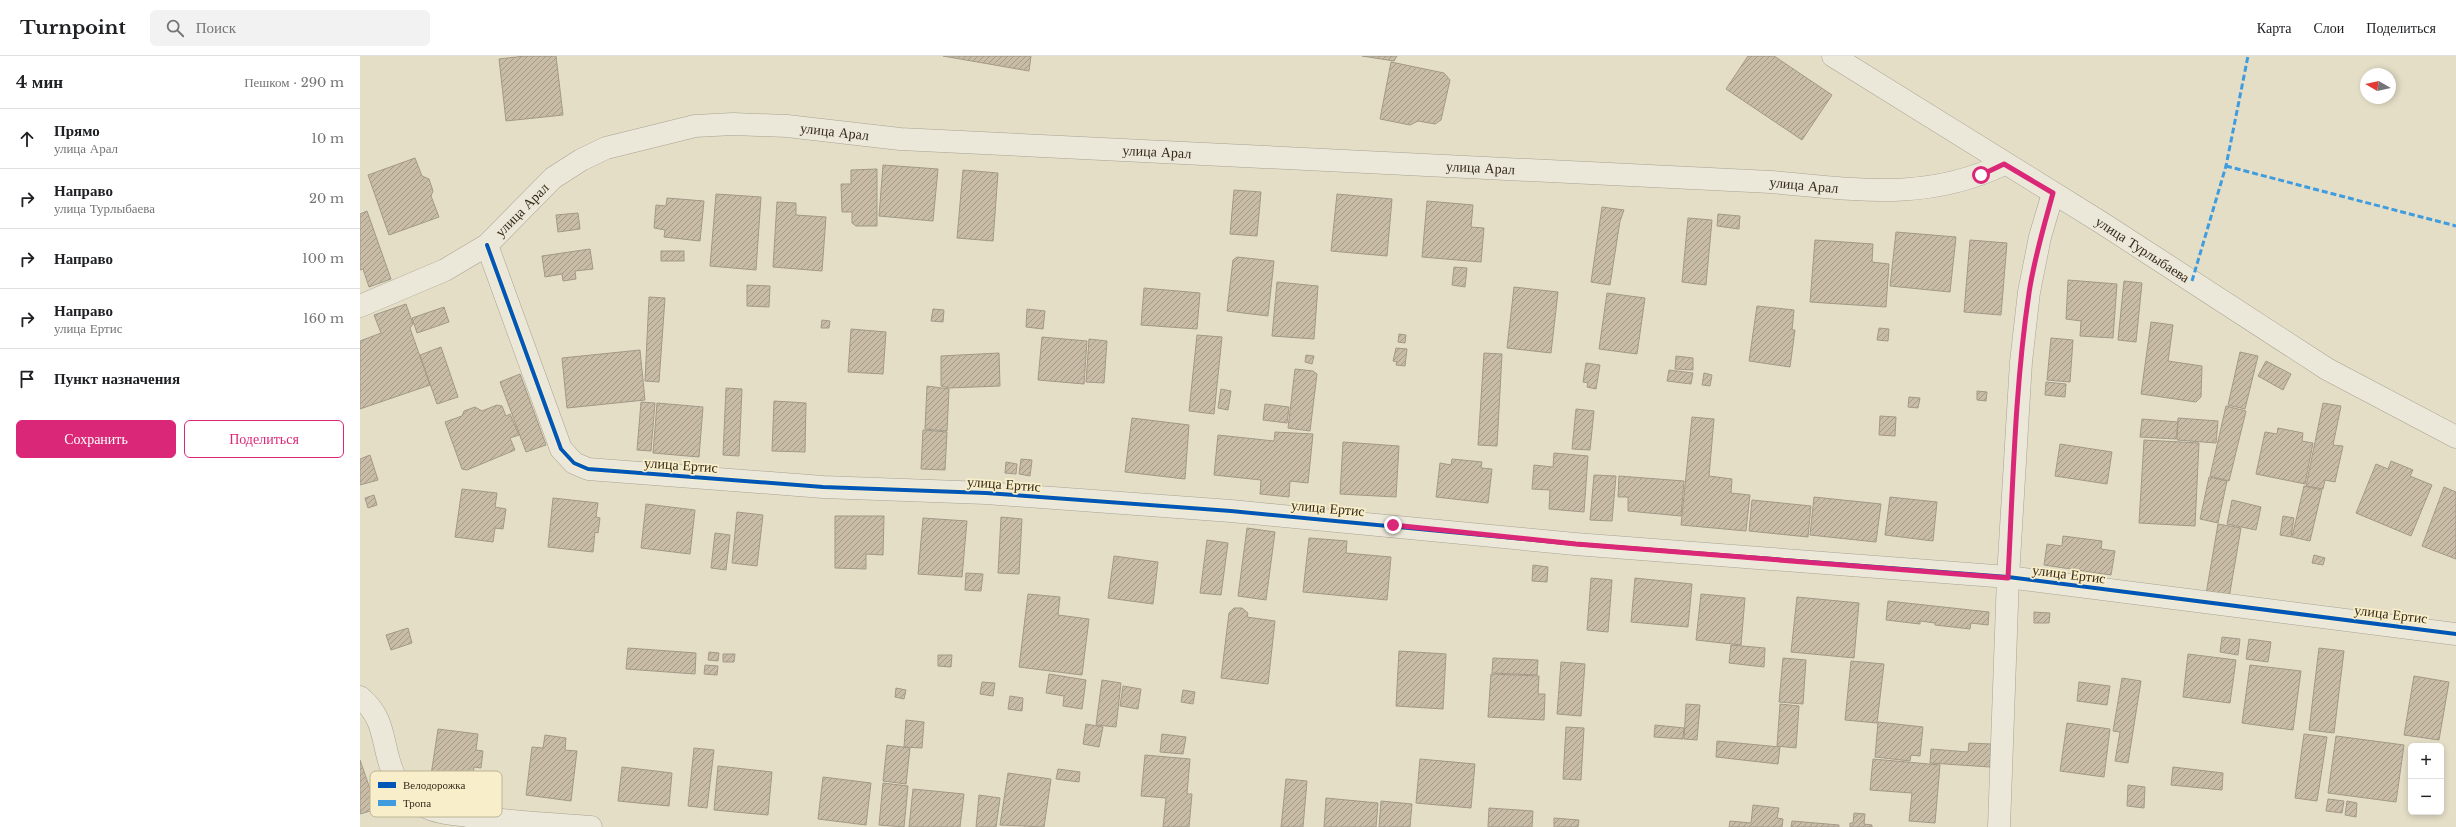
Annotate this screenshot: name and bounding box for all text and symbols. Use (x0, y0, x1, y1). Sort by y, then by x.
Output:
search box (150, 10, 430, 46)
text: Turnpoint (20, 16, 126, 39)
icon: search (164, 17, 186, 39)
text: Поиск (196, 18, 236, 37)
text: Карта (2257, 19, 2291, 37)
text: Слои (2313, 19, 2344, 37)
text: Поделиться (2366, 19, 2436, 37)
north arrow (2360, 68, 2396, 104)
text: 4 мин (16, 72, 63, 93)
text: Пешком · 290 m (244, 74, 344, 91)
street label: улица Арал (799, 119, 870, 144)
text: Прямо (54, 121, 100, 140)
icon: ahead (16, 128, 38, 150)
text: 10 m (311, 130, 344, 147)
text: улица Арал (54, 140, 118, 157)
street label: улица Арал (1122, 141, 1192, 162)
street label: улица Арал (1446, 157, 1515, 178)
route start (1972, 166, 1990, 184)
street label: улица Арал (1769, 173, 1839, 197)
street label: улица Арал (491, 179, 553, 240)
text: Направо (54, 181, 113, 200)
icon: right (16, 188, 38, 210)
text: 20 m (309, 190, 344, 207)
text: улица Турлыбаева (54, 200, 155, 217)
street label: улица Турлыбаева (2092, 212, 2194, 287)
icon: right (16, 248, 38, 270)
text: Направо (54, 249, 113, 268)
text: 100 m (302, 250, 344, 267)
text: Направо (54, 301, 113, 320)
icon: right (16, 308, 38, 330)
text: 160 m (303, 310, 344, 327)
text: улица Ертис (54, 320, 123, 337)
icon: arrive (16, 368, 38, 390)
text: Пункт назначения (54, 369, 180, 388)
button: Сохранить (16, 420, 176, 458)
button: Поделиться (184, 420, 344, 458)
street label: улица Ертис (644, 453, 718, 477)
street label: улица Ертис (967, 472, 1041, 496)
street label: улица Ертис (1290, 496, 1366, 520)
route end (1384, 516, 1402, 534)
street label: улица Ертис (2031, 561, 2107, 587)
street label: улица Ертис (2353, 601, 2429, 627)
map controls (2408, 743, 2444, 815)
button: + (2408, 743, 2444, 779)
legend (370, 771, 502, 817)
text: Велодорожка (403, 778, 465, 792)
button: − (2408, 779, 2444, 815)
text: Тропа (403, 796, 431, 810)

